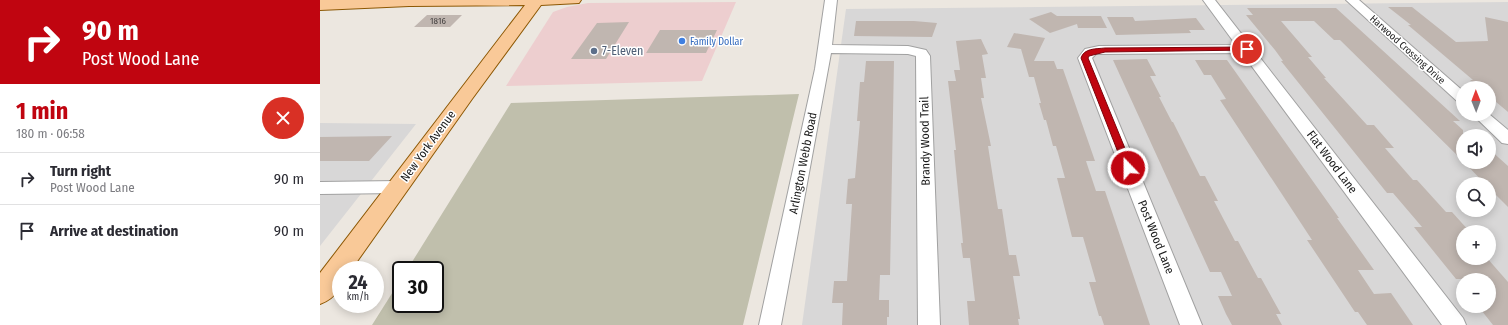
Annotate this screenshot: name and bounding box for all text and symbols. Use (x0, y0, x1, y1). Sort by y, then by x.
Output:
street label: Harwood Crossing Drive (1367, 13, 1447, 87)
text: 90 m (82, 14, 139, 47)
icon: right (16, 16, 68, 68)
house number: 1816 (430, 16, 446, 26)
pin (1230, 32, 1264, 66)
marker: Family Dollar (677, 36, 687, 46)
place label: Family Dollar (690, 36, 743, 48)
icon: arrive (1236, 38, 1258, 60)
place label: 7-Eleven (602, 44, 643, 58)
marker: 7-Eleven (589, 46, 599, 56)
text: Post Wood Lane (82, 48, 199, 70)
north arrow (1456, 81, 1496, 121)
map controls (1456, 81, 1496, 313)
street label: Brandy Wood Trail (917, 96, 933, 186)
text: 1 min (16, 97, 68, 125)
button: close (262, 97, 304, 139)
street label: New York Avenue (398, 108, 458, 184)
street label: Arlington Webb Road (786, 111, 820, 215)
text: 180 m · 06:58 (16, 126, 85, 141)
street label: Flat Wood Lane (1304, 128, 1360, 196)
button: sound (1456, 129, 1496, 169)
position arrow (1107, 147, 1149, 189)
text: Turn right (50, 162, 111, 180)
icon: right (16, 168, 38, 190)
text: 90 m (274, 170, 304, 188)
button: search (1456, 177, 1496, 217)
text: Post Wood Lane (50, 180, 135, 195)
street label: Post Wood Lane (1135, 198, 1177, 276)
icon: arrive (16, 220, 38, 242)
text: Arrive at destination (50, 222, 178, 240)
text: 90 m (274, 222, 304, 240)
button: + (1456, 225, 1496, 265)
speed limit sign: 30 (392, 261, 444, 313)
text: 24 (348, 270, 368, 294)
button: − (1456, 273, 1496, 313)
text: km/h (347, 291, 369, 303)

